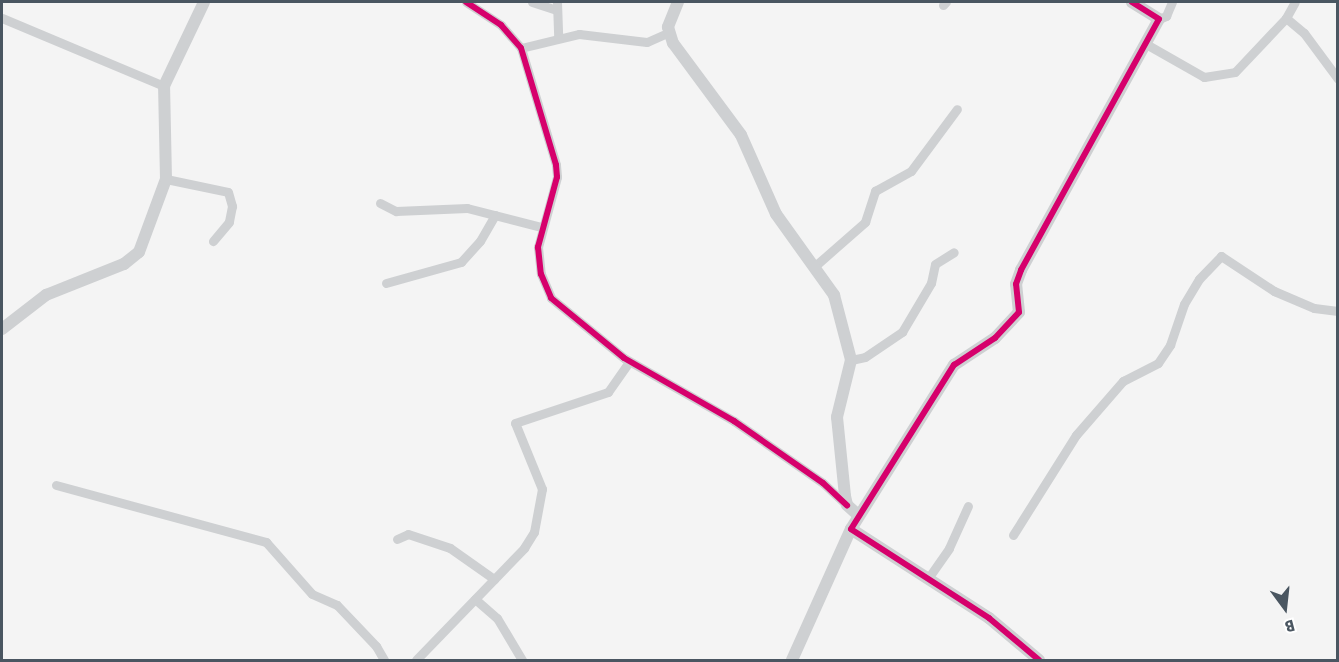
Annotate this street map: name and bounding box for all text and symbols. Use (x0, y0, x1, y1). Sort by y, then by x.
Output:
north arrow (1255, 578, 1315, 638)
text: B (1283, 616, 1297, 636)

